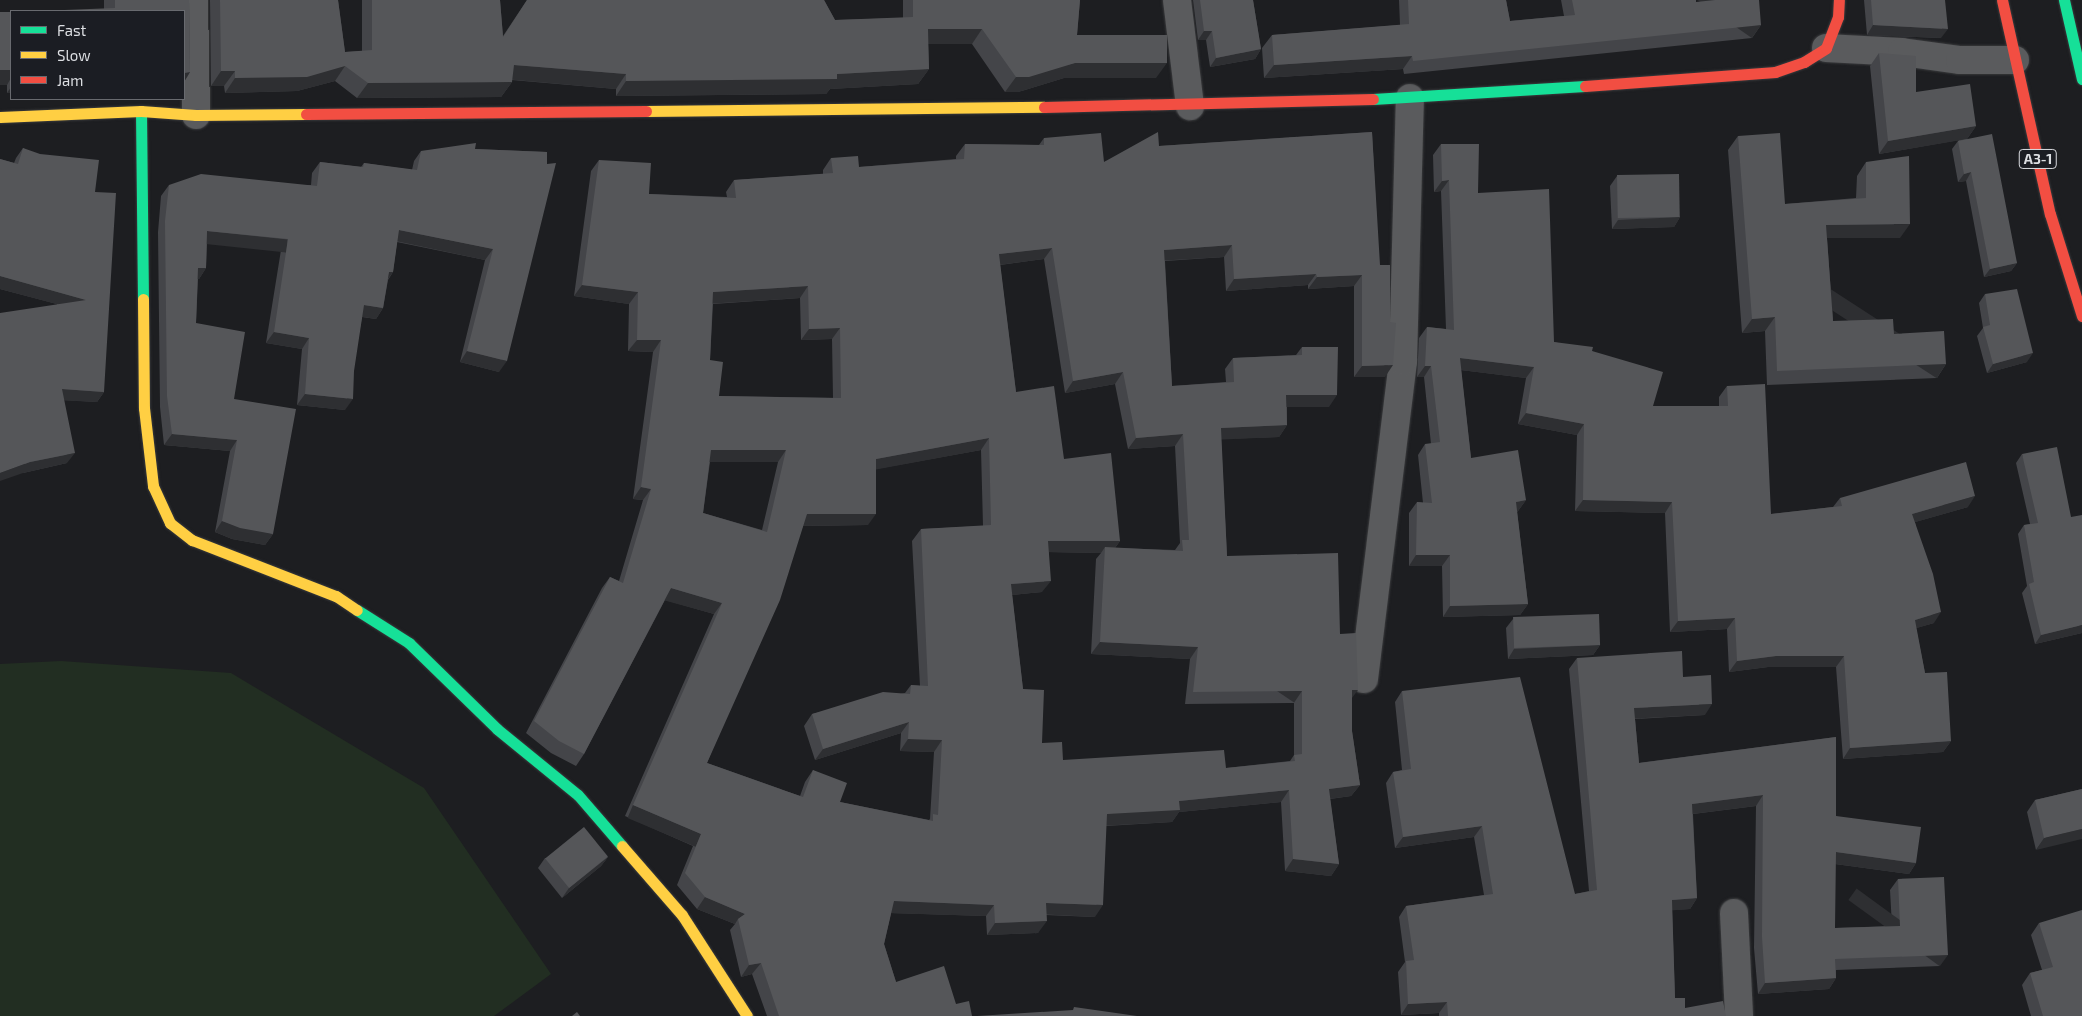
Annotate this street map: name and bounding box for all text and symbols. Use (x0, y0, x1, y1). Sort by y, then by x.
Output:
legend (10, 10, 185, 100)
text: Fast (57, 21, 86, 39)
text: Slow (57, 46, 91, 64)
text: Jam (57, 71, 83, 89)
road number: A3-1 (2018, 148, 2058, 170)

